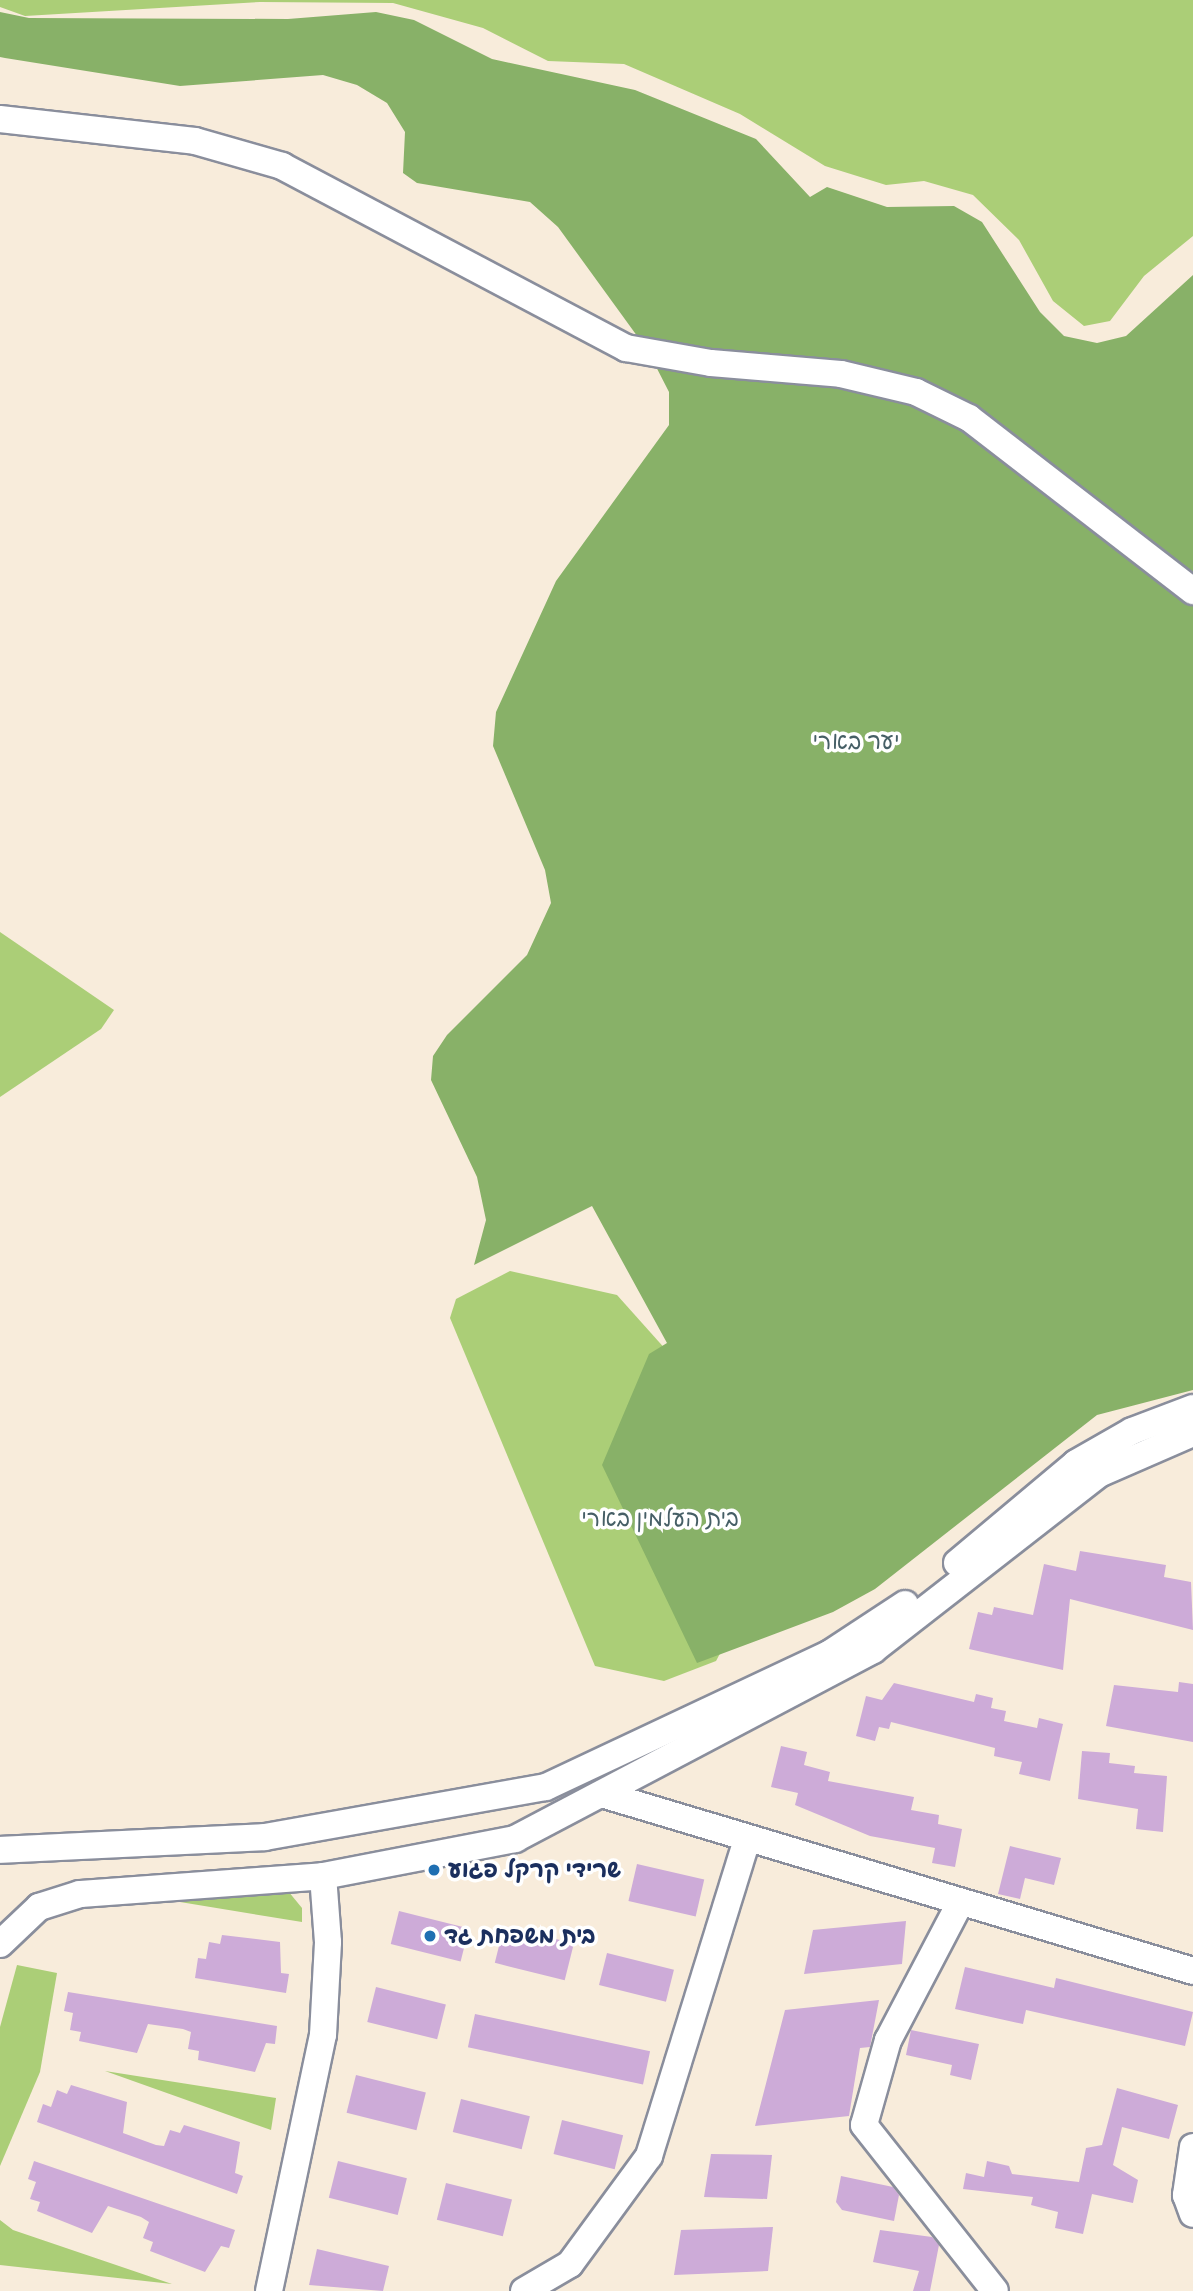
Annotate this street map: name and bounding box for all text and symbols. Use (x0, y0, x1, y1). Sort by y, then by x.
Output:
park label: יער בארי (812, 728, 900, 756)
park label: בית העלמין בארי (581, 1505, 739, 1533)
place label: שרידי קרקל פגוע (448, 1856, 621, 1884)
marker: שרידי קרקל פגוע (426, 1862, 442, 1878)
place label: בית משפחת גד (444, 1922, 596, 1950)
marker: בית משפחת גד (422, 1928, 438, 1944)

